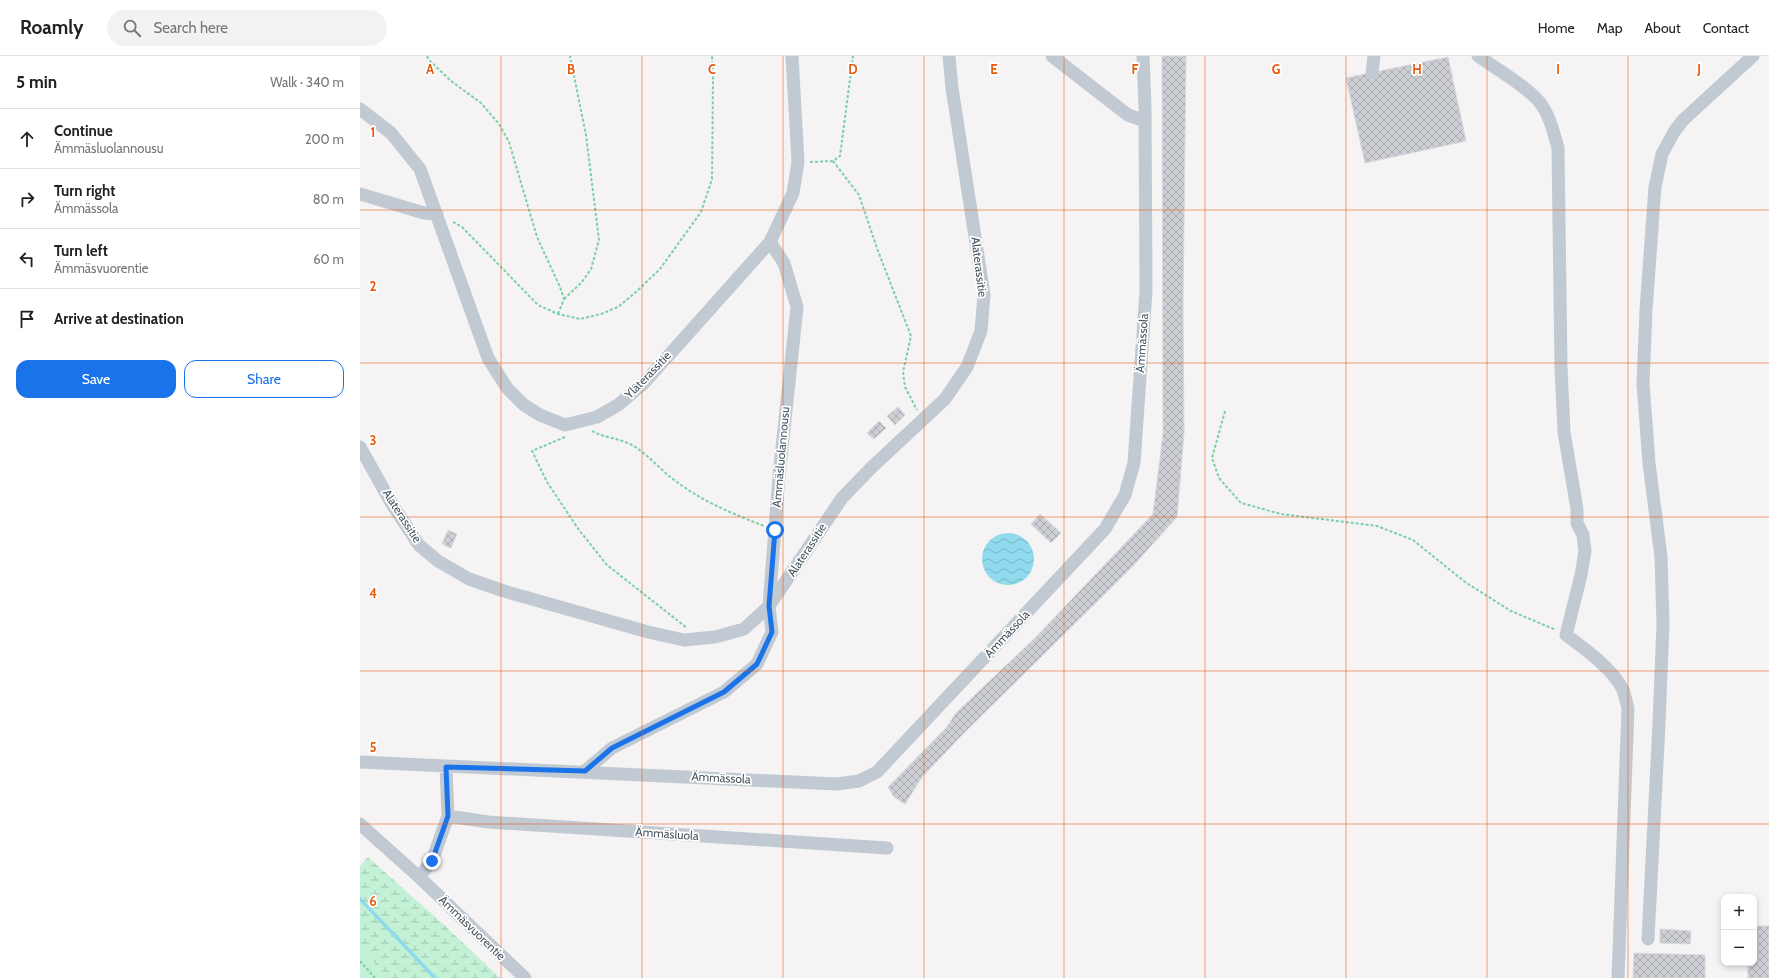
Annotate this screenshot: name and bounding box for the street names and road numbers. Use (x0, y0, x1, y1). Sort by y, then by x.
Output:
street label: Alaterassitie (968, 236, 991, 298)
street label: Ämmässola (1132, 313, 1151, 373)
street label: Yläterassitie (621, 348, 674, 402)
street label: Ämmäsluolannousu (769, 406, 792, 508)
street label: Alaterassitie (380, 486, 425, 545)
street label: Alaterassitie (784, 520, 829, 579)
street label: Ämmässola (981, 607, 1033, 660)
street label: Ämmässola (691, 768, 751, 787)
street label: Ämmäsluola (635, 824, 699, 843)
street label: Ämmäsvuorentie (436, 892, 509, 963)

